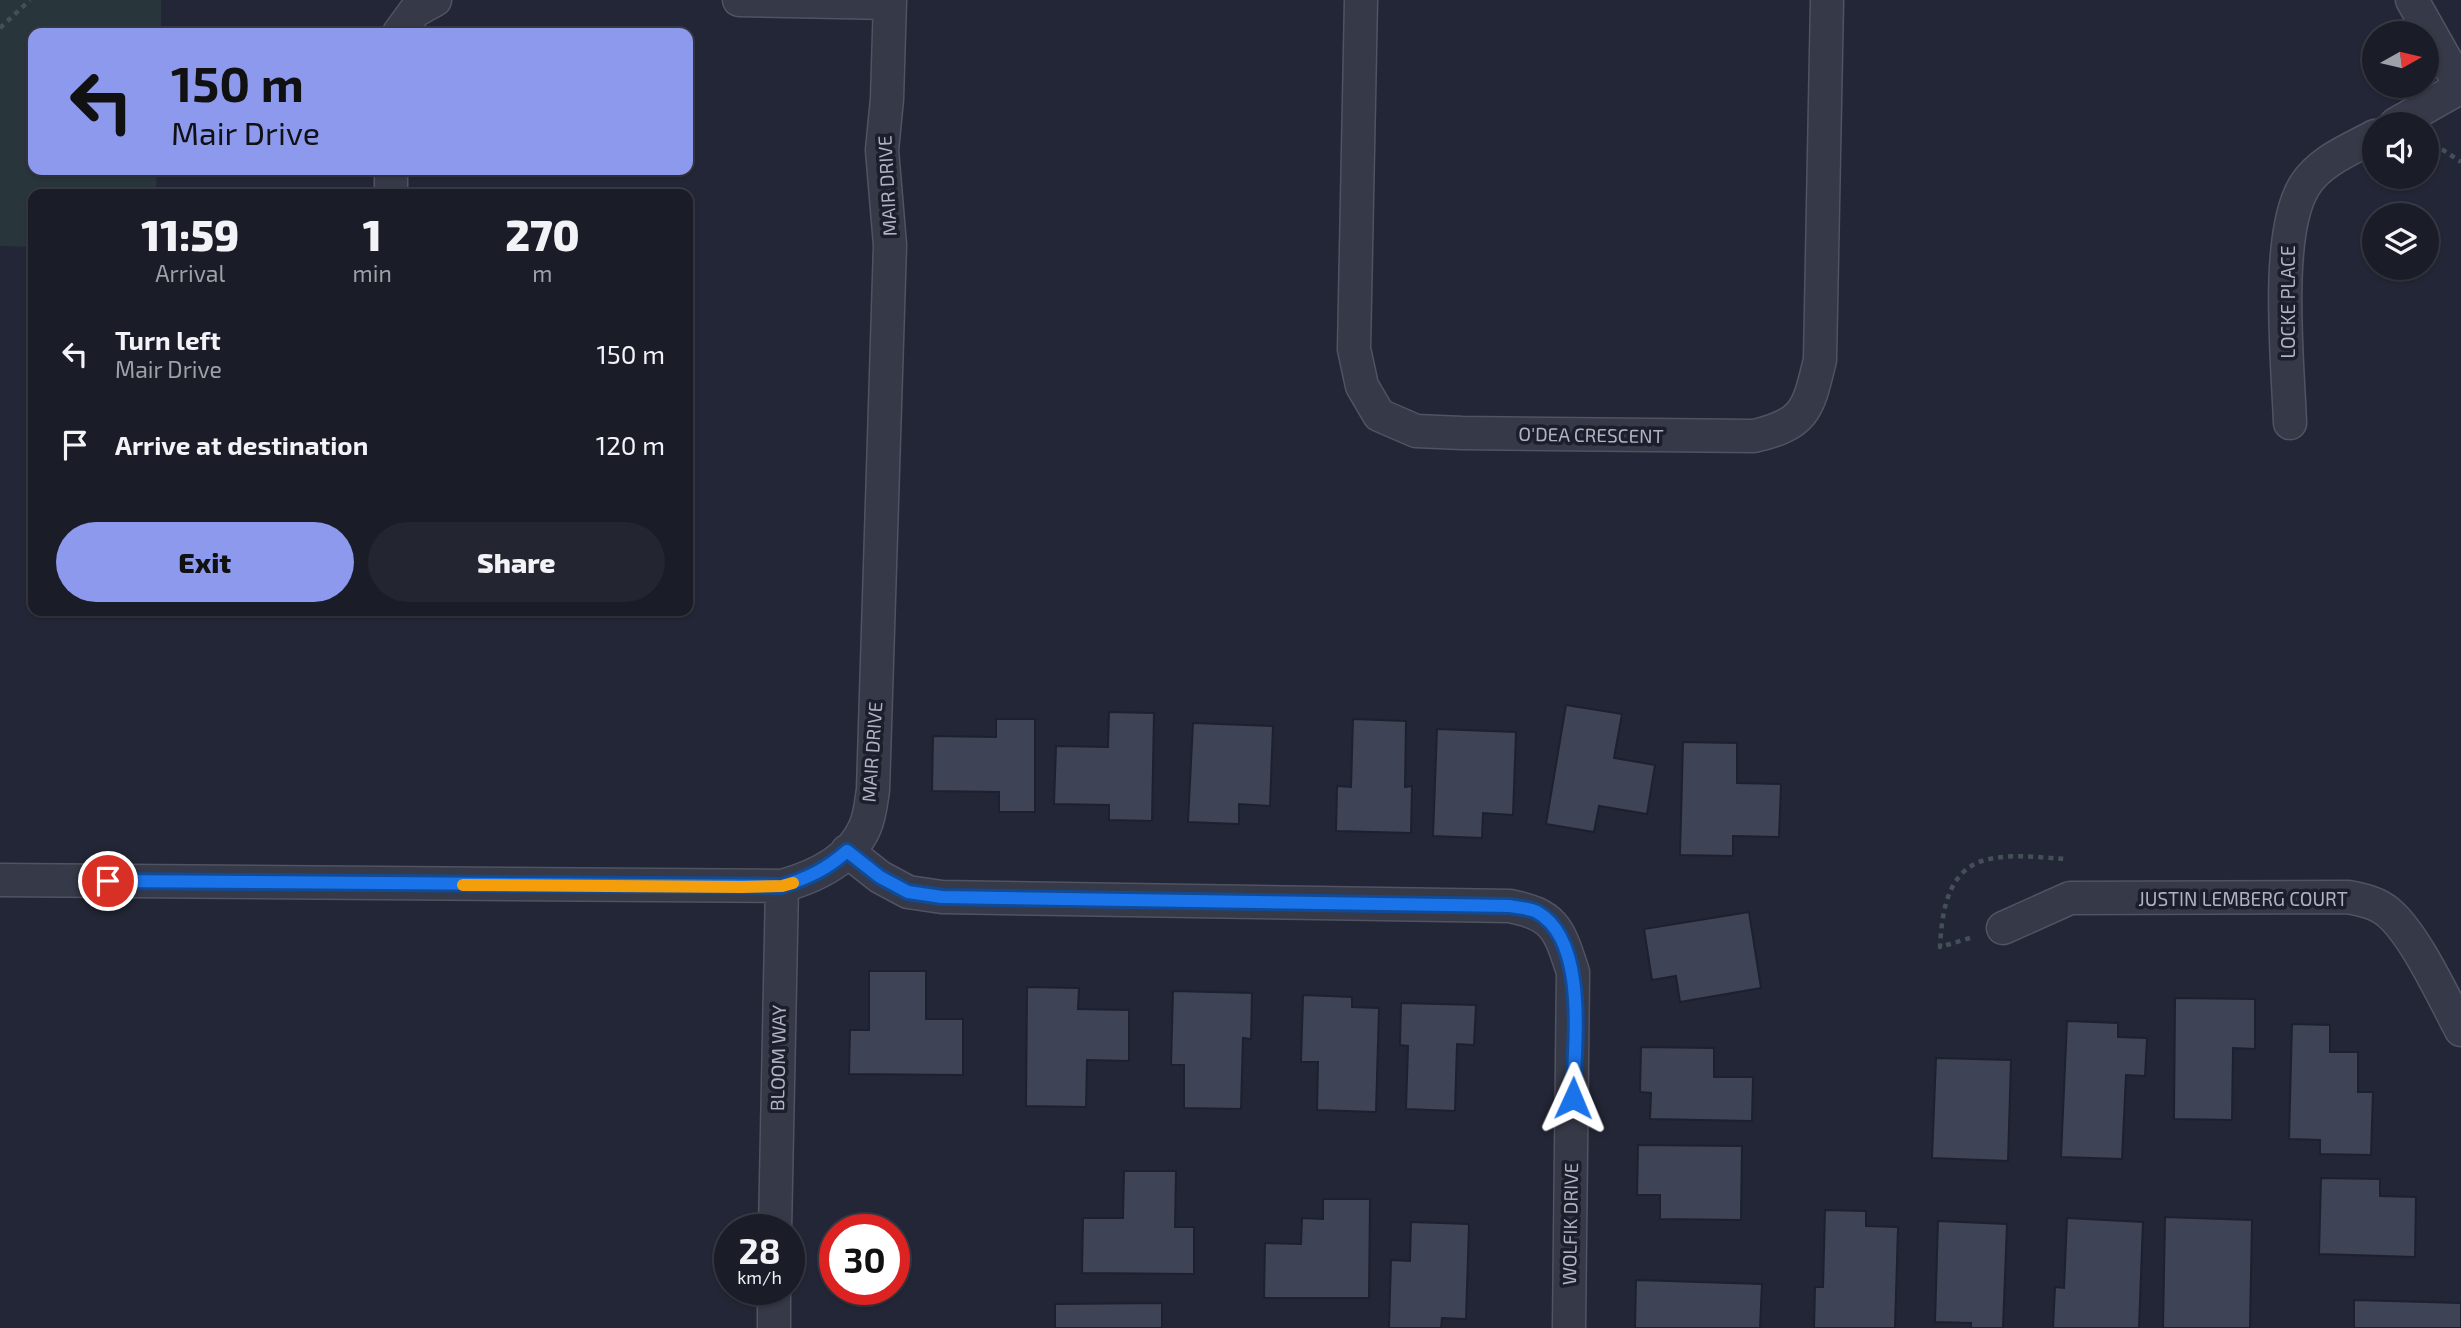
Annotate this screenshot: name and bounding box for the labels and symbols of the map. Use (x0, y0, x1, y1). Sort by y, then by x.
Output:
north arrow (2362, 21, 2440, 98)
street label: MAIR DRIVE (872, 135, 901, 237)
street label: LOCKE PLACE (2276, 245, 2299, 359)
street label: O'DEA CRESCENT (1518, 422, 1664, 447)
street label: MAIR DRIVE (857, 701, 886, 803)
pin (78, 851, 138, 911)
street label: JUSTIN LEMBERG COURT (2138, 887, 2348, 910)
street label: BLOOM WAY (765, 1004, 790, 1111)
position arrow (1536, 1061, 1610, 1135)
street label: WOLFIK DRIVE (1557, 1163, 1582, 1285)
speed limit sign: 30 (819, 1214, 910, 1305)

